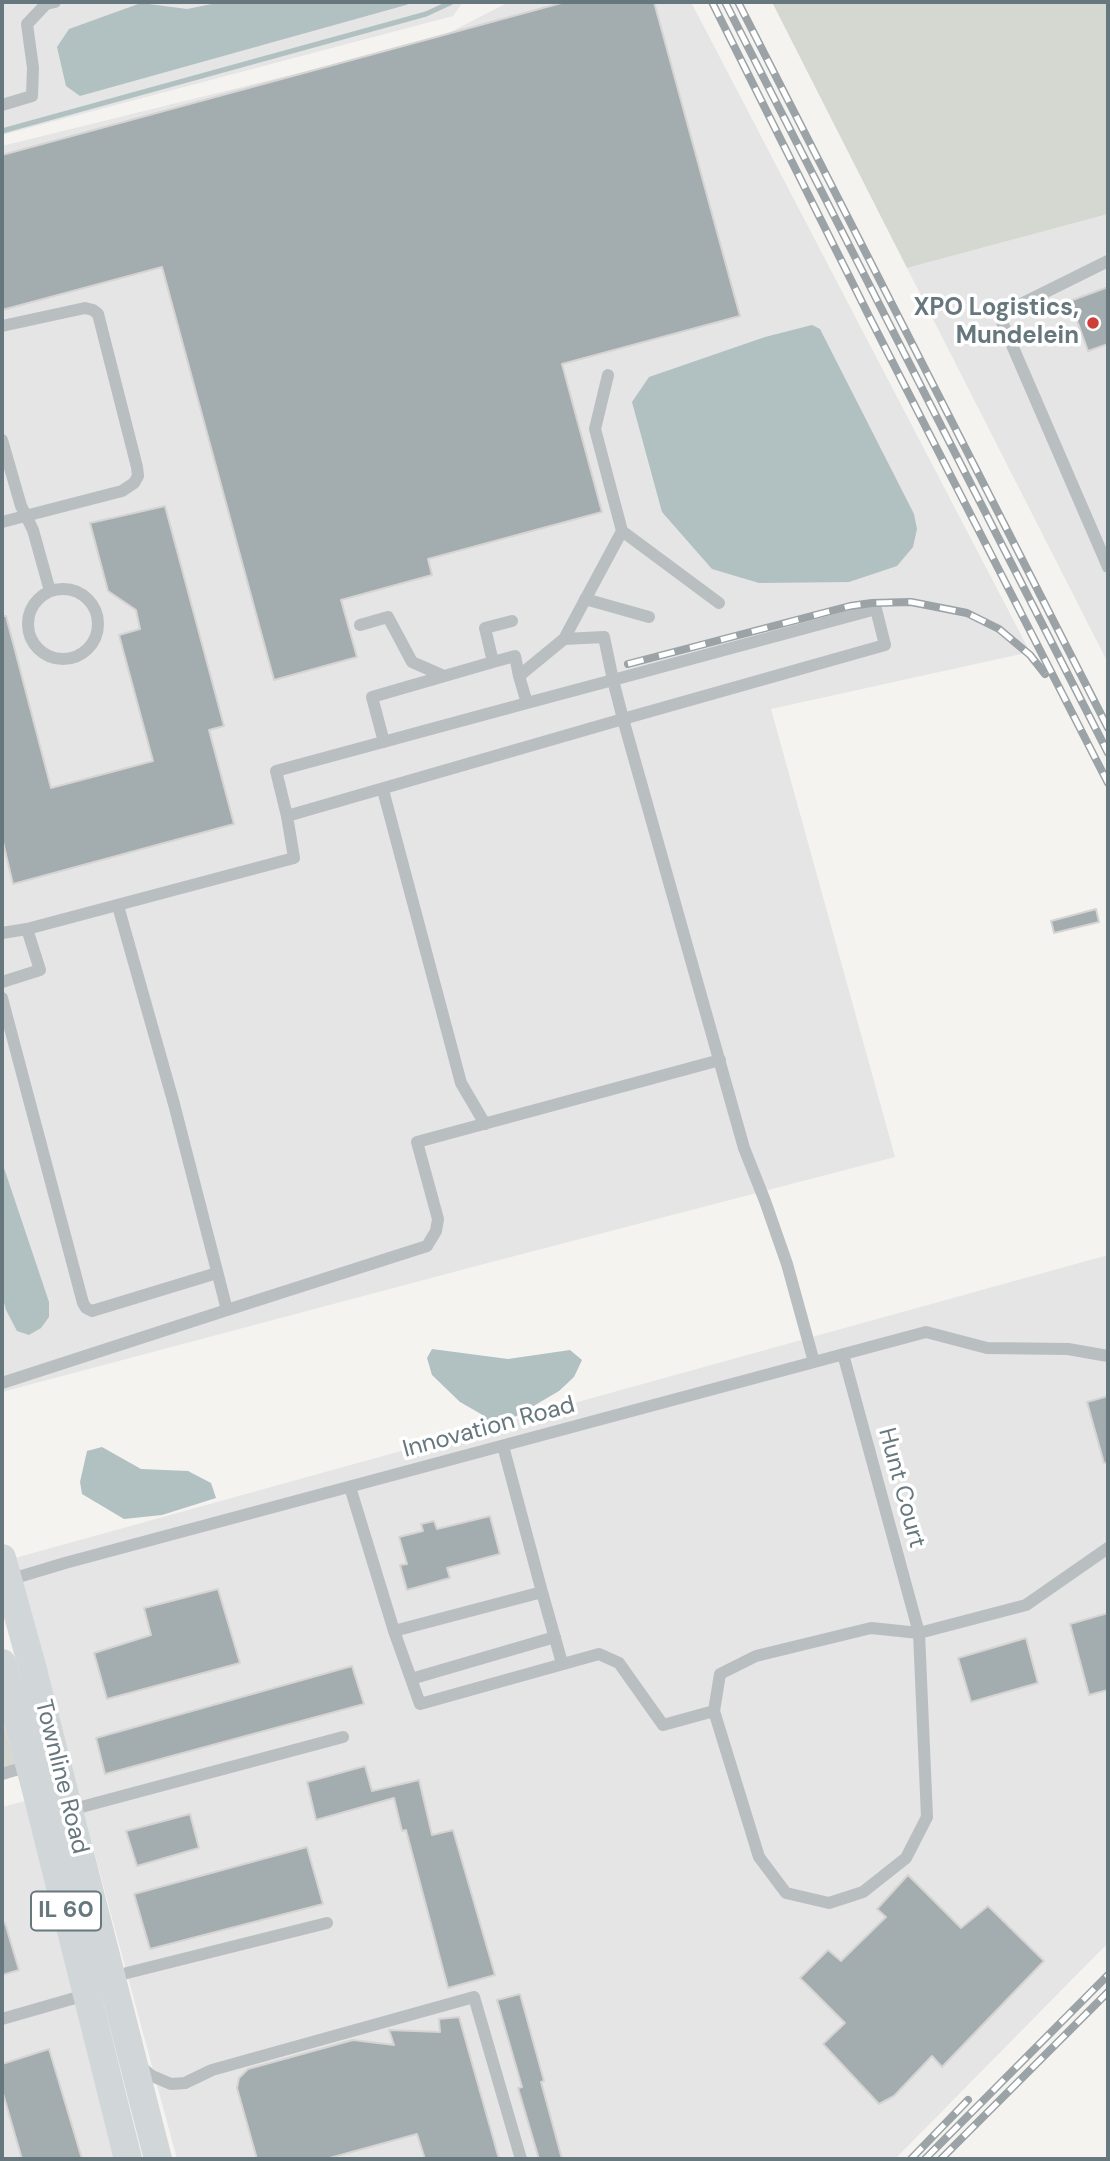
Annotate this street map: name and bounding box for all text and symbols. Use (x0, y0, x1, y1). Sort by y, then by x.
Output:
place label: XPO Logistics, Mundelein (914, 295, 1079, 351)
marker: XPO Logistics, Mundelein (1085, 315, 1101, 331)
street label: Innovation Road (400, 1391, 578, 1465)
street label: Hunt Court (871, 1425, 931, 1551)
street label: Townline Road (28, 1697, 94, 1857)
road number: IL 60 (31, 1892, 101, 1930)

